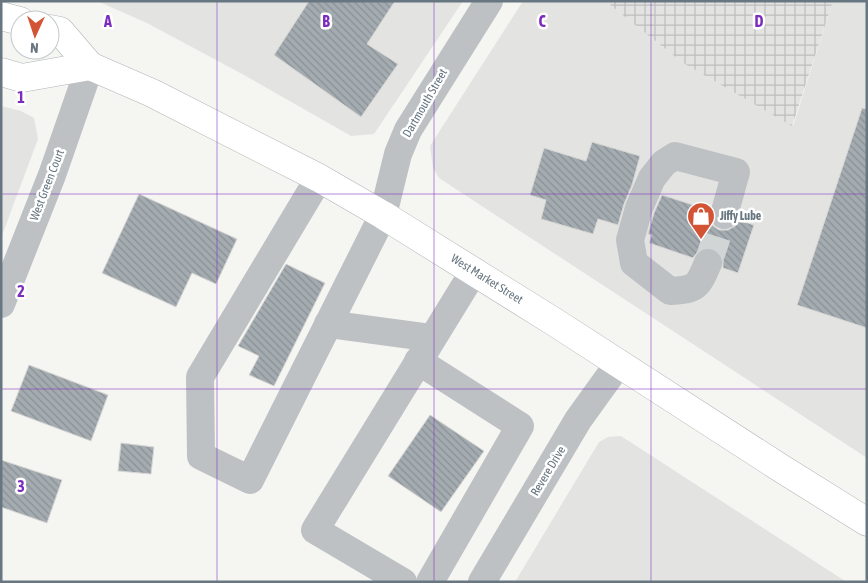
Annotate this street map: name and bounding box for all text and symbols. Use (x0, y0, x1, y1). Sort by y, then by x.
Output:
north arrow (10, 10, 60, 60)
text: A (103, 12, 112, 30)
text: B (322, 12, 330, 30)
text: C (538, 12, 546, 30)
text: D (755, 12, 764, 30)
text: N (30, 40, 39, 56)
street label: Dartmouth Street (400, 66, 450, 140)
text: 1 (17, 88, 25, 106)
street label: West Green Court (27, 147, 67, 223)
shop icon: Jiffy Lube (686, 201, 716, 240)
place label: Jiffy Lube (719, 209, 762, 223)
street label: West Market Street (448, 251, 526, 307)
text: 2 (17, 282, 25, 300)
street label: Revere Drive (528, 444, 568, 498)
text: 3 (17, 477, 25, 495)

